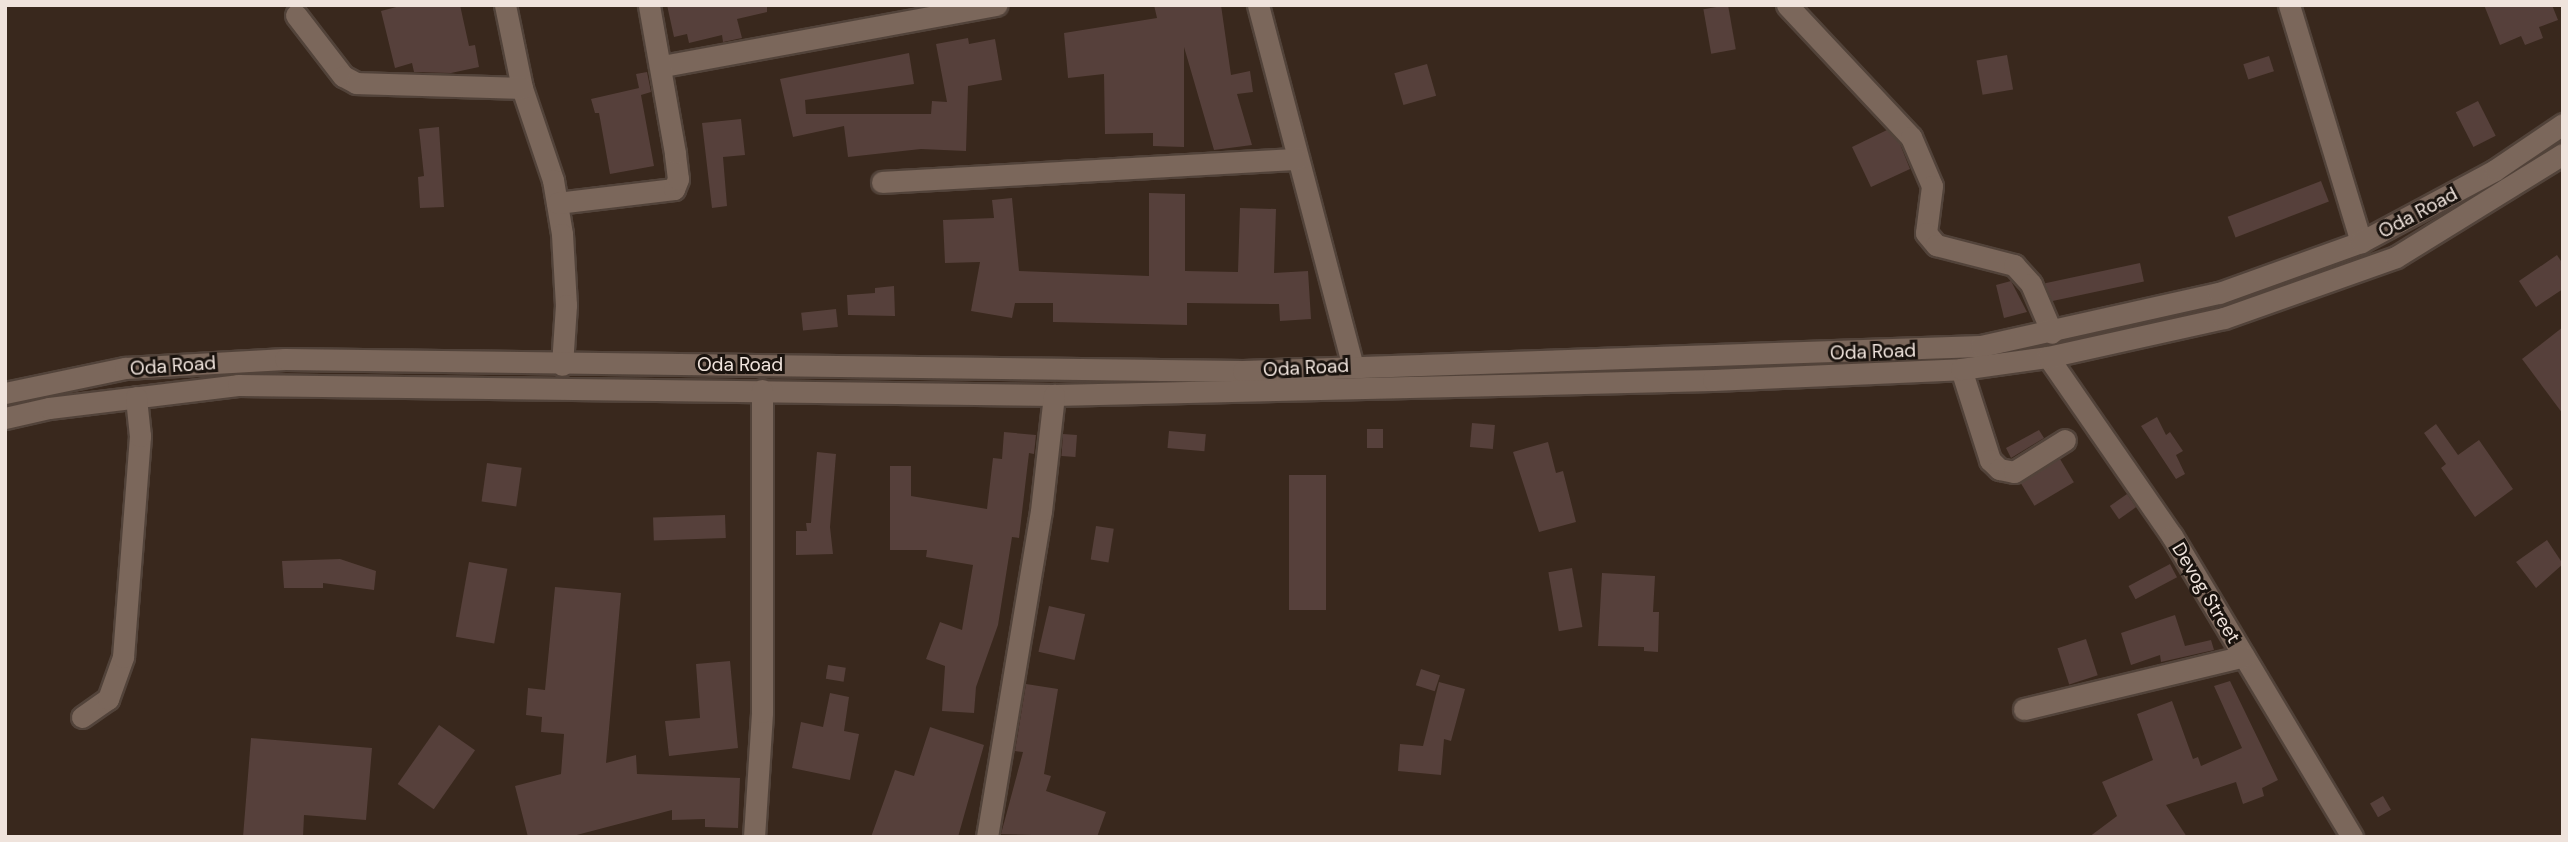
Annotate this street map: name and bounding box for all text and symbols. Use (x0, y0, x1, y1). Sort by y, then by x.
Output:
street label: Oda Road (2375, 183, 2461, 243)
street label: Oda Road (1830, 339, 1916, 365)
street label: Oda Road (129, 352, 217, 380)
street label: Oda Road (697, 354, 783, 376)
street label: Oda Road (1262, 354, 1350, 382)
street label: Devog Street (2167, 539, 2245, 647)

